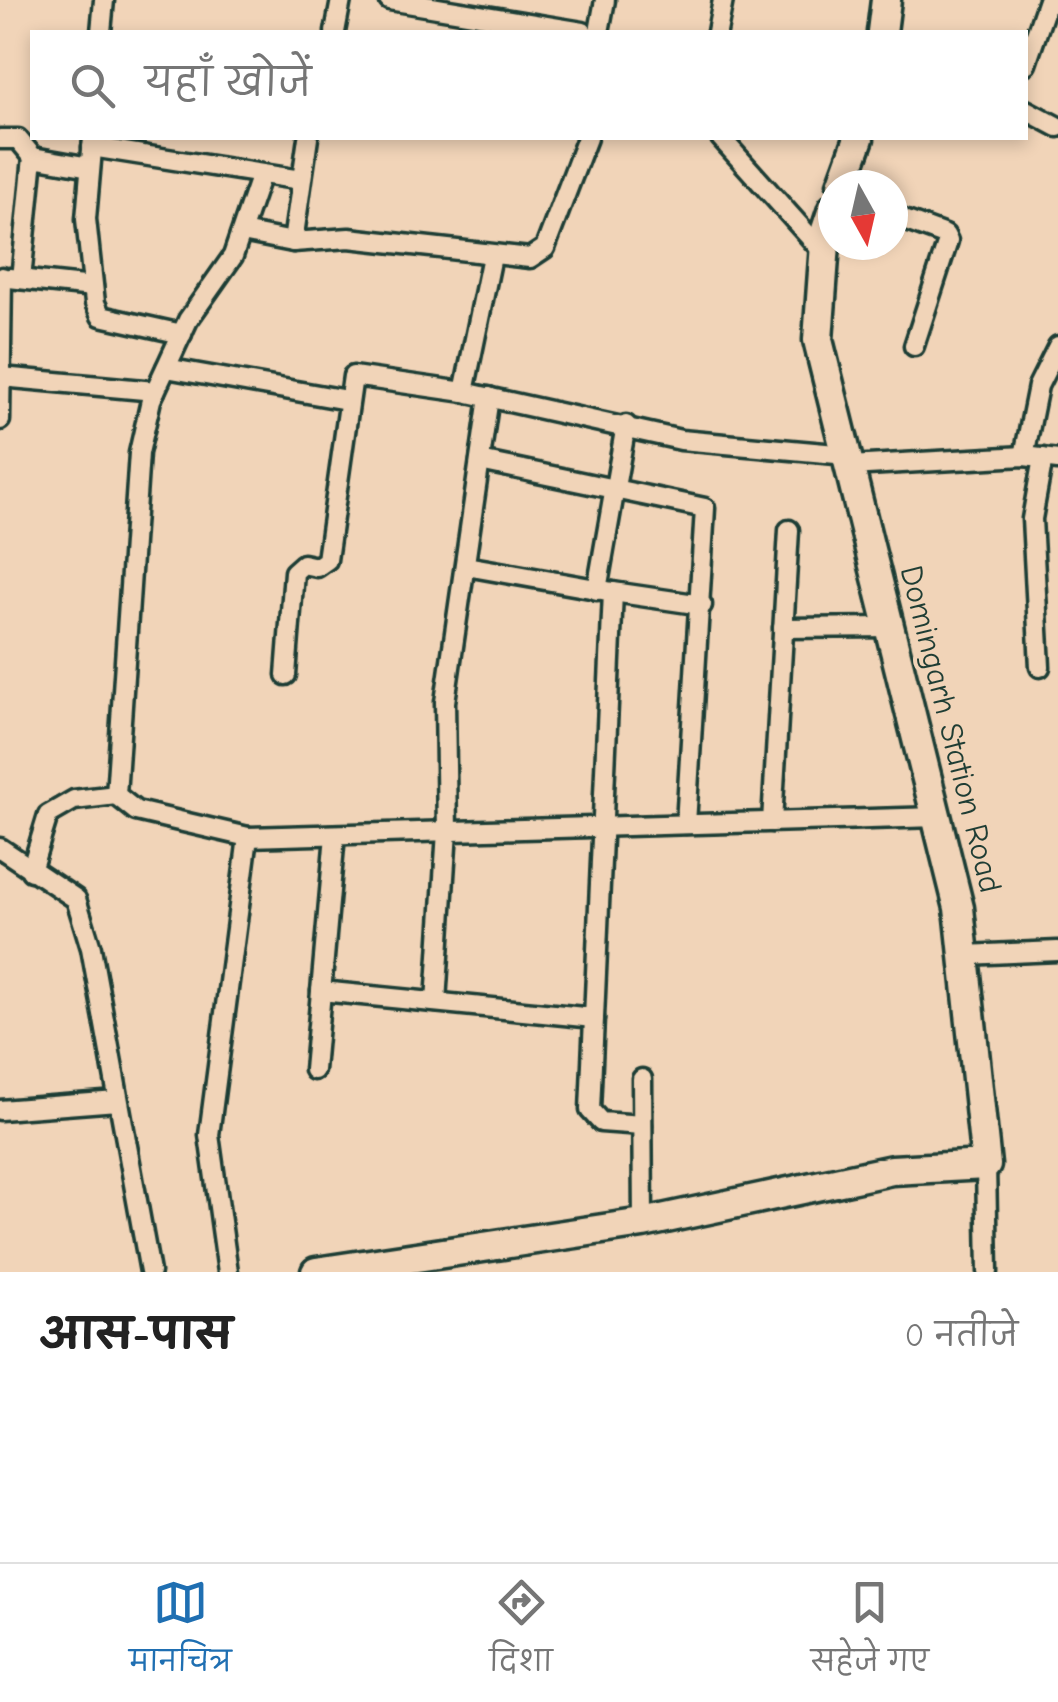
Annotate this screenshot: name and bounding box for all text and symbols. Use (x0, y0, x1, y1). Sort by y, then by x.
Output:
search box (30, 30, 1028, 140)
icon: search (65, 58, 120, 113)
text: यहाँ खोजें (145, 61, 311, 105)
north arrow (818, 170, 908, 260)
street label: Domingarh Station Road (892, 562, 1010, 896)
text: आस-पास (40, 1310, 232, 1359)
text: 0 नतीजे (905, 1317, 1018, 1354)
tab: मानचित्र (129, 1575, 232, 1692)
tab: दिशा (489, 1575, 553, 1692)
tab: सहेजे गए (811, 1575, 929, 1692)

